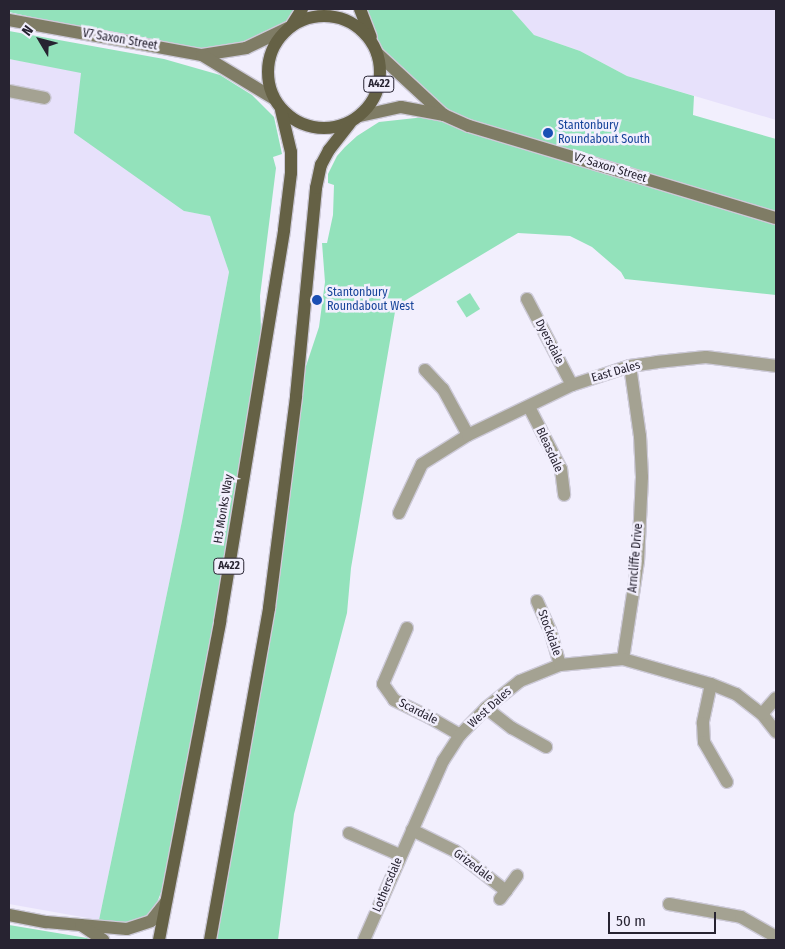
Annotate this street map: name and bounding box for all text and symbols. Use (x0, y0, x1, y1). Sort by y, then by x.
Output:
north arrow (15, 15, 65, 65)
text: N (18, 22, 37, 39)
street label: V7 Saxon Street (81, 26, 159, 54)
road number: A422 (363, 76, 395, 92)
place label: Stantonbury Roundabout South (558, 119, 650, 147)
marker: Stantonbury Roundabout South (542, 127, 554, 139)
street label: V7 Saxon Street (572, 150, 648, 186)
place label: Stantonbury Roundabout West (327, 286, 414, 314)
marker: Stantonbury Roundabout West (311, 294, 323, 306)
street label: Dyersdale (532, 317, 566, 367)
street label: East Dales (590, 358, 642, 386)
street label: Bleasdale (532, 425, 566, 475)
street label: H3 Monks Way (211, 473, 237, 545)
street label: Arncliffe Drive (626, 523, 646, 593)
road number: A422 (213, 558, 245, 574)
street label: Stockdale (534, 608, 564, 658)
street label: West Dales (465, 685, 515, 731)
street label: Scardale (396, 696, 440, 728)
street label: Grizedale (450, 846, 496, 886)
street label: Lothersdale (370, 856, 406, 914)
scale bar (610, 902, 718, 934)
text: 50 m (616, 912, 646, 930)

